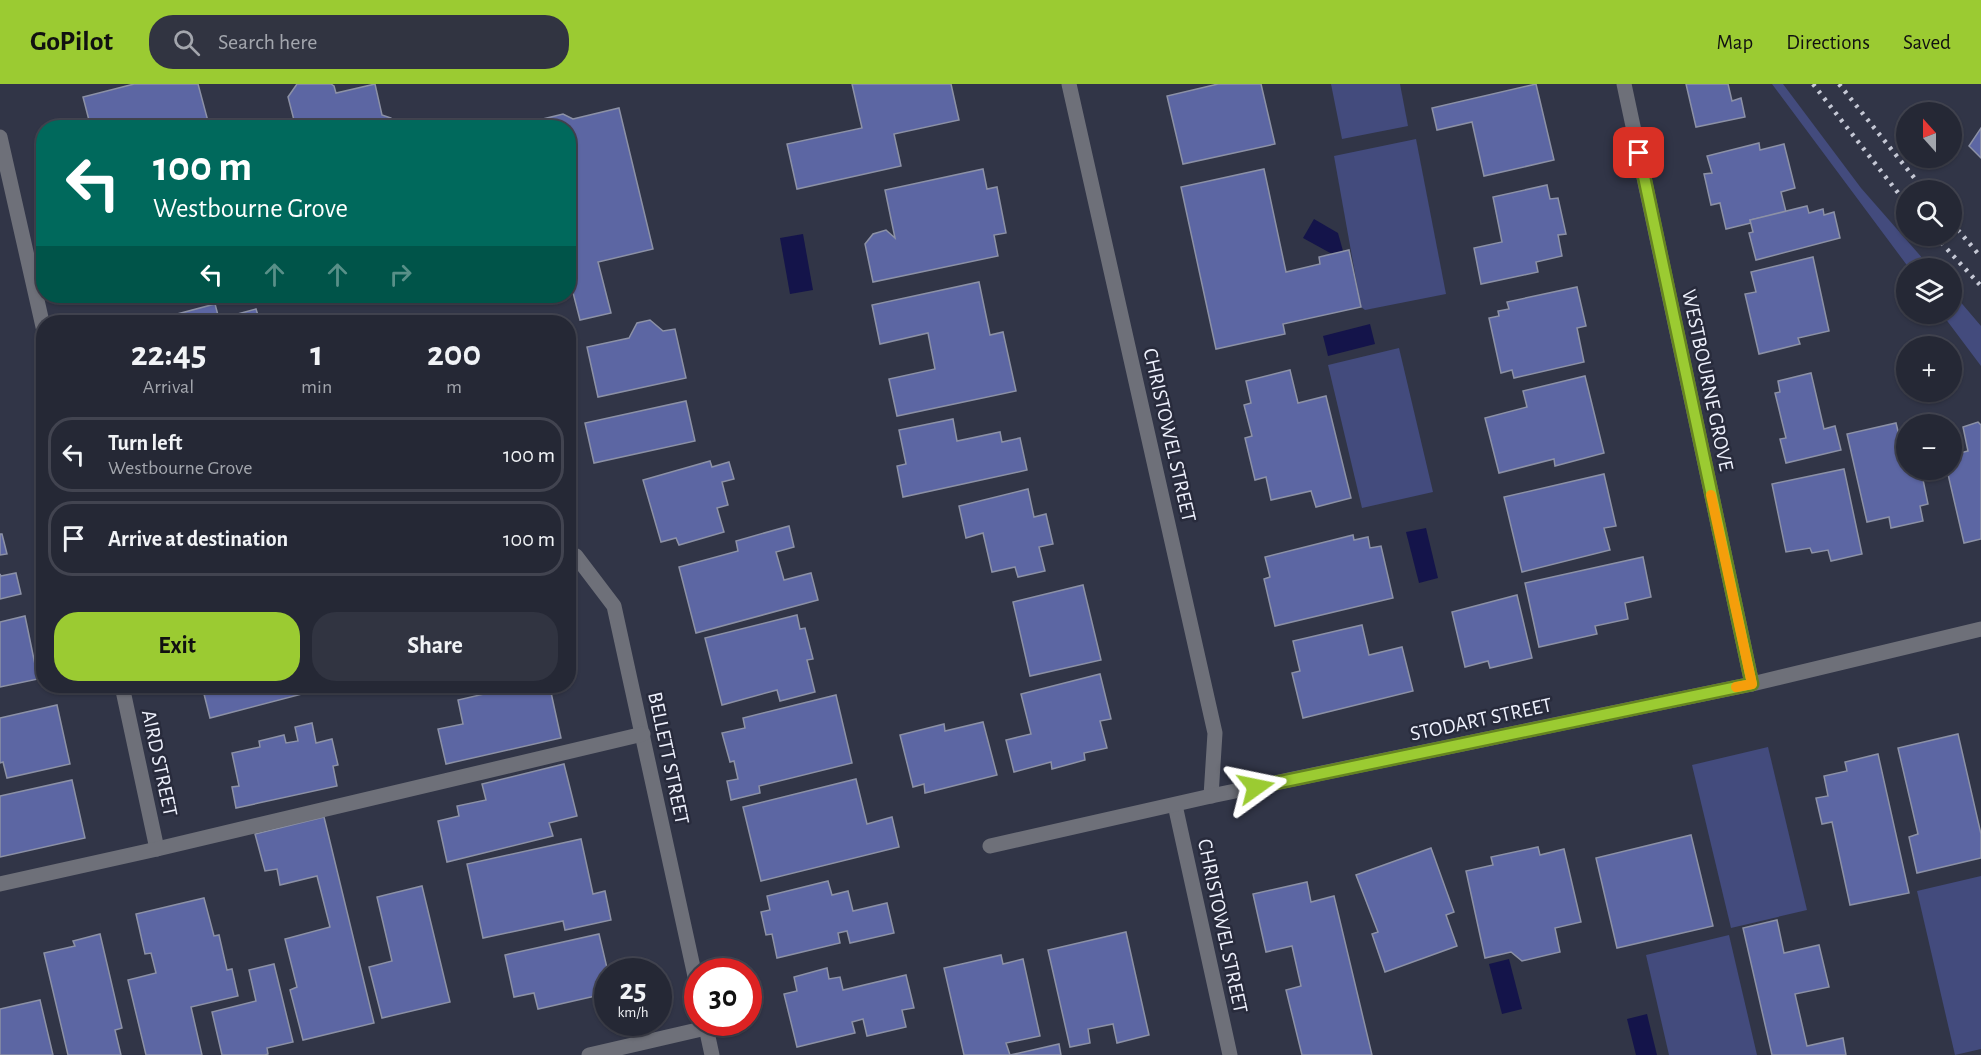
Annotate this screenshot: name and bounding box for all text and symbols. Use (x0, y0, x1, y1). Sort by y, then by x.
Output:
search box (149, 15, 569, 69)
icon: search (170, 26, 203, 59)
text: GoPilot (30, 28, 113, 56)
text: Search here (218, 31, 318, 53)
text: Map (1717, 32, 1753, 53)
text: Directions (1786, 32, 1870, 53)
text: Saved (1903, 32, 1951, 53)
north arrow (1896, 102, 1962, 168)
map controls (1896, 102, 1962, 480)
pin (1613, 127, 1664, 178)
icon: arrive (1622, 136, 1655, 169)
icon: left (54, 144, 132, 222)
text: 100 m (153, 146, 252, 188)
button: search (1896, 180, 1962, 246)
text: Westbourne Grove (153, 195, 348, 222)
icon: left (195, 258, 228, 291)
icon: ahead (258, 258, 291, 291)
icon: ahead (321, 258, 354, 291)
icon: right (384, 258, 417, 291)
button: layers (1896, 258, 1962, 324)
street label: WESTBOURNE GROVE (1678, 287, 1737, 473)
text: 22:45 (131, 336, 206, 372)
text: 1 (310, 336, 323, 372)
text: 200 (427, 336, 481, 372)
button: + (1896, 336, 1962, 402)
street label: CHRISTOWEL STREET (1139, 346, 1200, 524)
text: Arrival (143, 377, 194, 397)
text: min (301, 377, 332, 397)
text: m (446, 377, 462, 397)
button: − (1896, 414, 1962, 480)
text: Turn left (108, 432, 182, 454)
icon: left (57, 438, 90, 471)
text: 100 m (503, 444, 555, 466)
text: Westbourne Grove (108, 458, 252, 478)
icon: arrive (57, 522, 90, 555)
text: Arrive at destination (108, 528, 288, 550)
text: 100 m (503, 528, 555, 550)
button: Exit (54, 612, 300, 681)
button: Share (312, 612, 558, 681)
street label: BELLETT STREET (644, 690, 693, 826)
street label: STODART STREET (1408, 694, 1554, 745)
street label: AIRD STREET (138, 708, 181, 818)
position arrow (1224, 755, 1288, 819)
street label: CHRISTOWEL STREET (1194, 837, 1251, 1015)
speed limit sign: 30 (684, 958, 762, 1036)
text: 25 (619, 975, 647, 1005)
text: km/h (618, 1005, 648, 1020)

